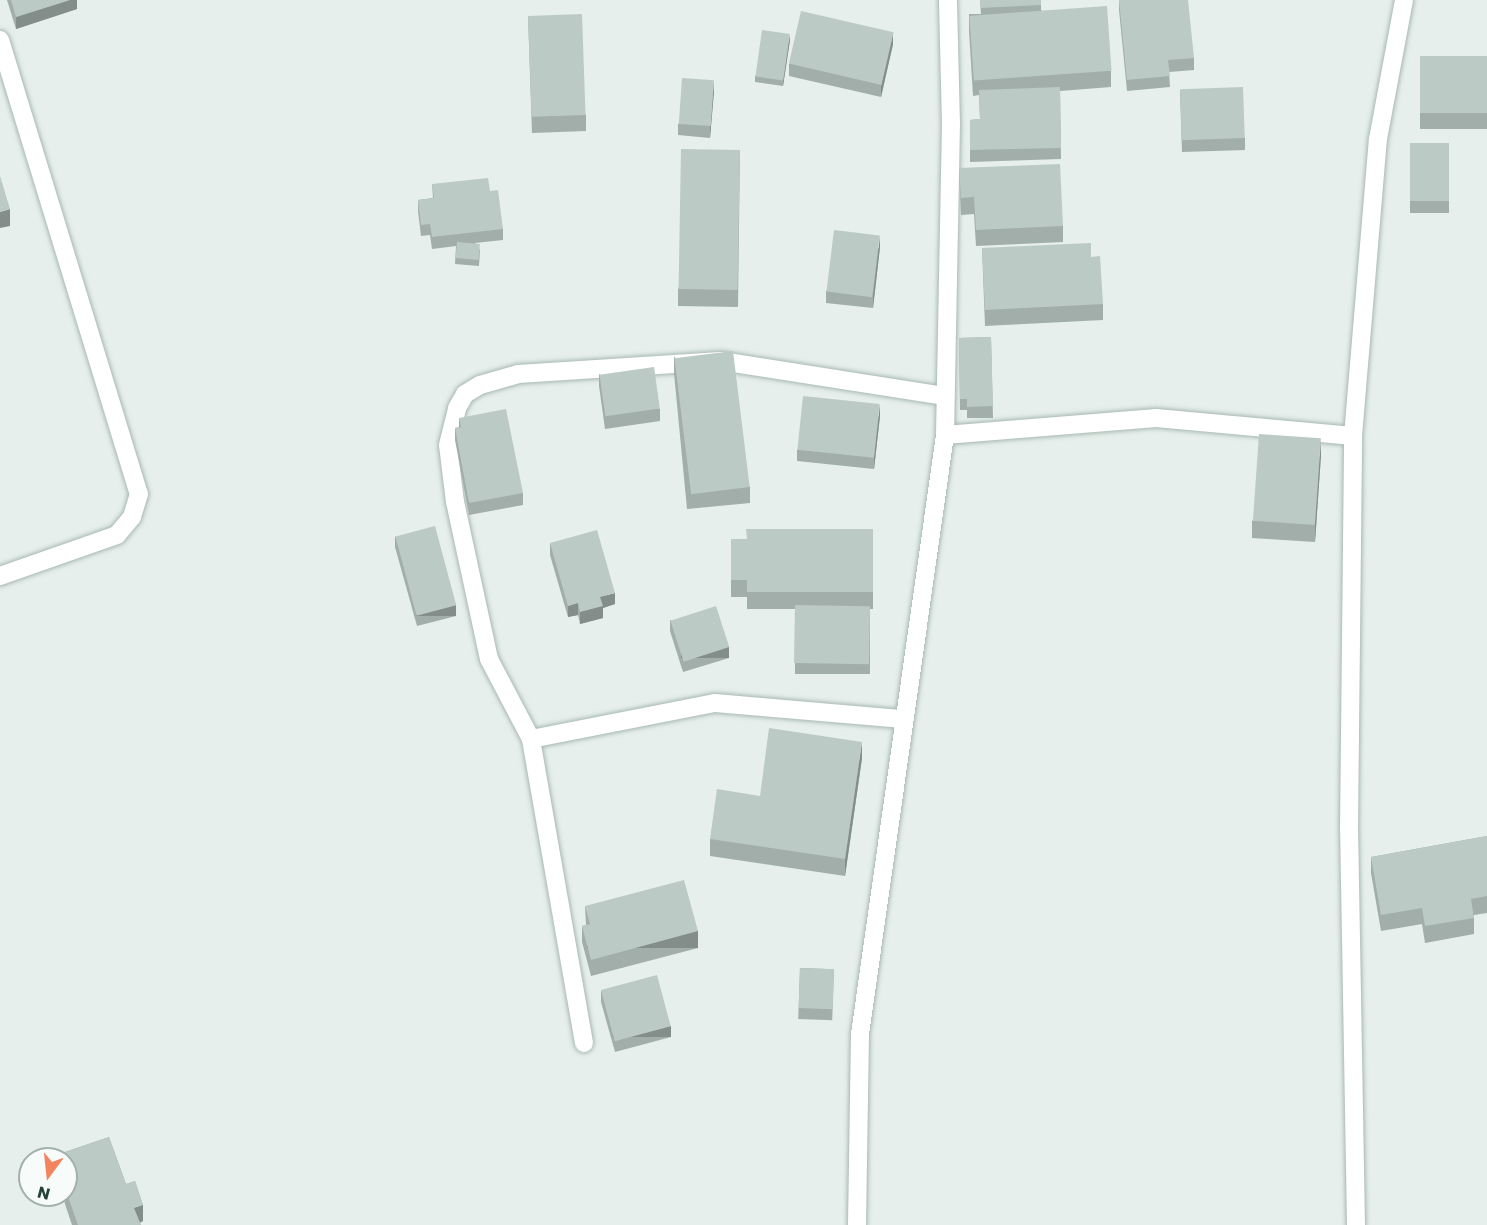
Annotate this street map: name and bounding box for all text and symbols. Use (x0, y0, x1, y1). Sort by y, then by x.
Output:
north arrow (18, 1147, 78, 1207)
text: N (35, 1180, 53, 1206)

